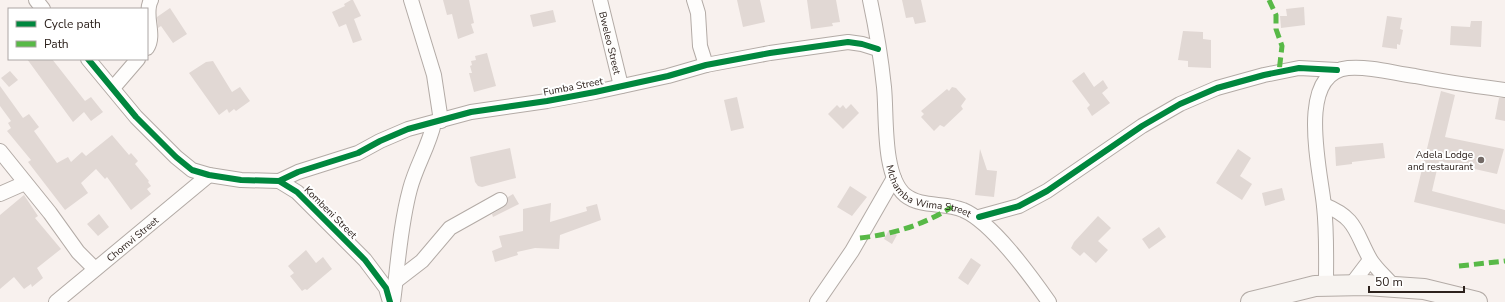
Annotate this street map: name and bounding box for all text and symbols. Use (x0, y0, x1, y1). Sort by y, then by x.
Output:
legend (8, 8, 148, 60)
street label: Bweleo Street (595, 10, 624, 76)
text: Cycle path (44, 16, 101, 32)
text: Path (44, 36, 69, 52)
street label: Fumba Street (542, 74, 605, 100)
place label: Adela Lodge and restaurant (1408, 148, 1473, 174)
marker: Adela Lodge and restaurant (1476, 155, 1486, 165)
street label: Mchamba Wima Street (882, 163, 974, 221)
street label: Kombeni Street (301, 183, 360, 242)
street label: Chomvi Street (104, 213, 162, 265)
scale bar (1369, 268, 1464, 294)
text: 50 m (1375, 274, 1403, 290)

